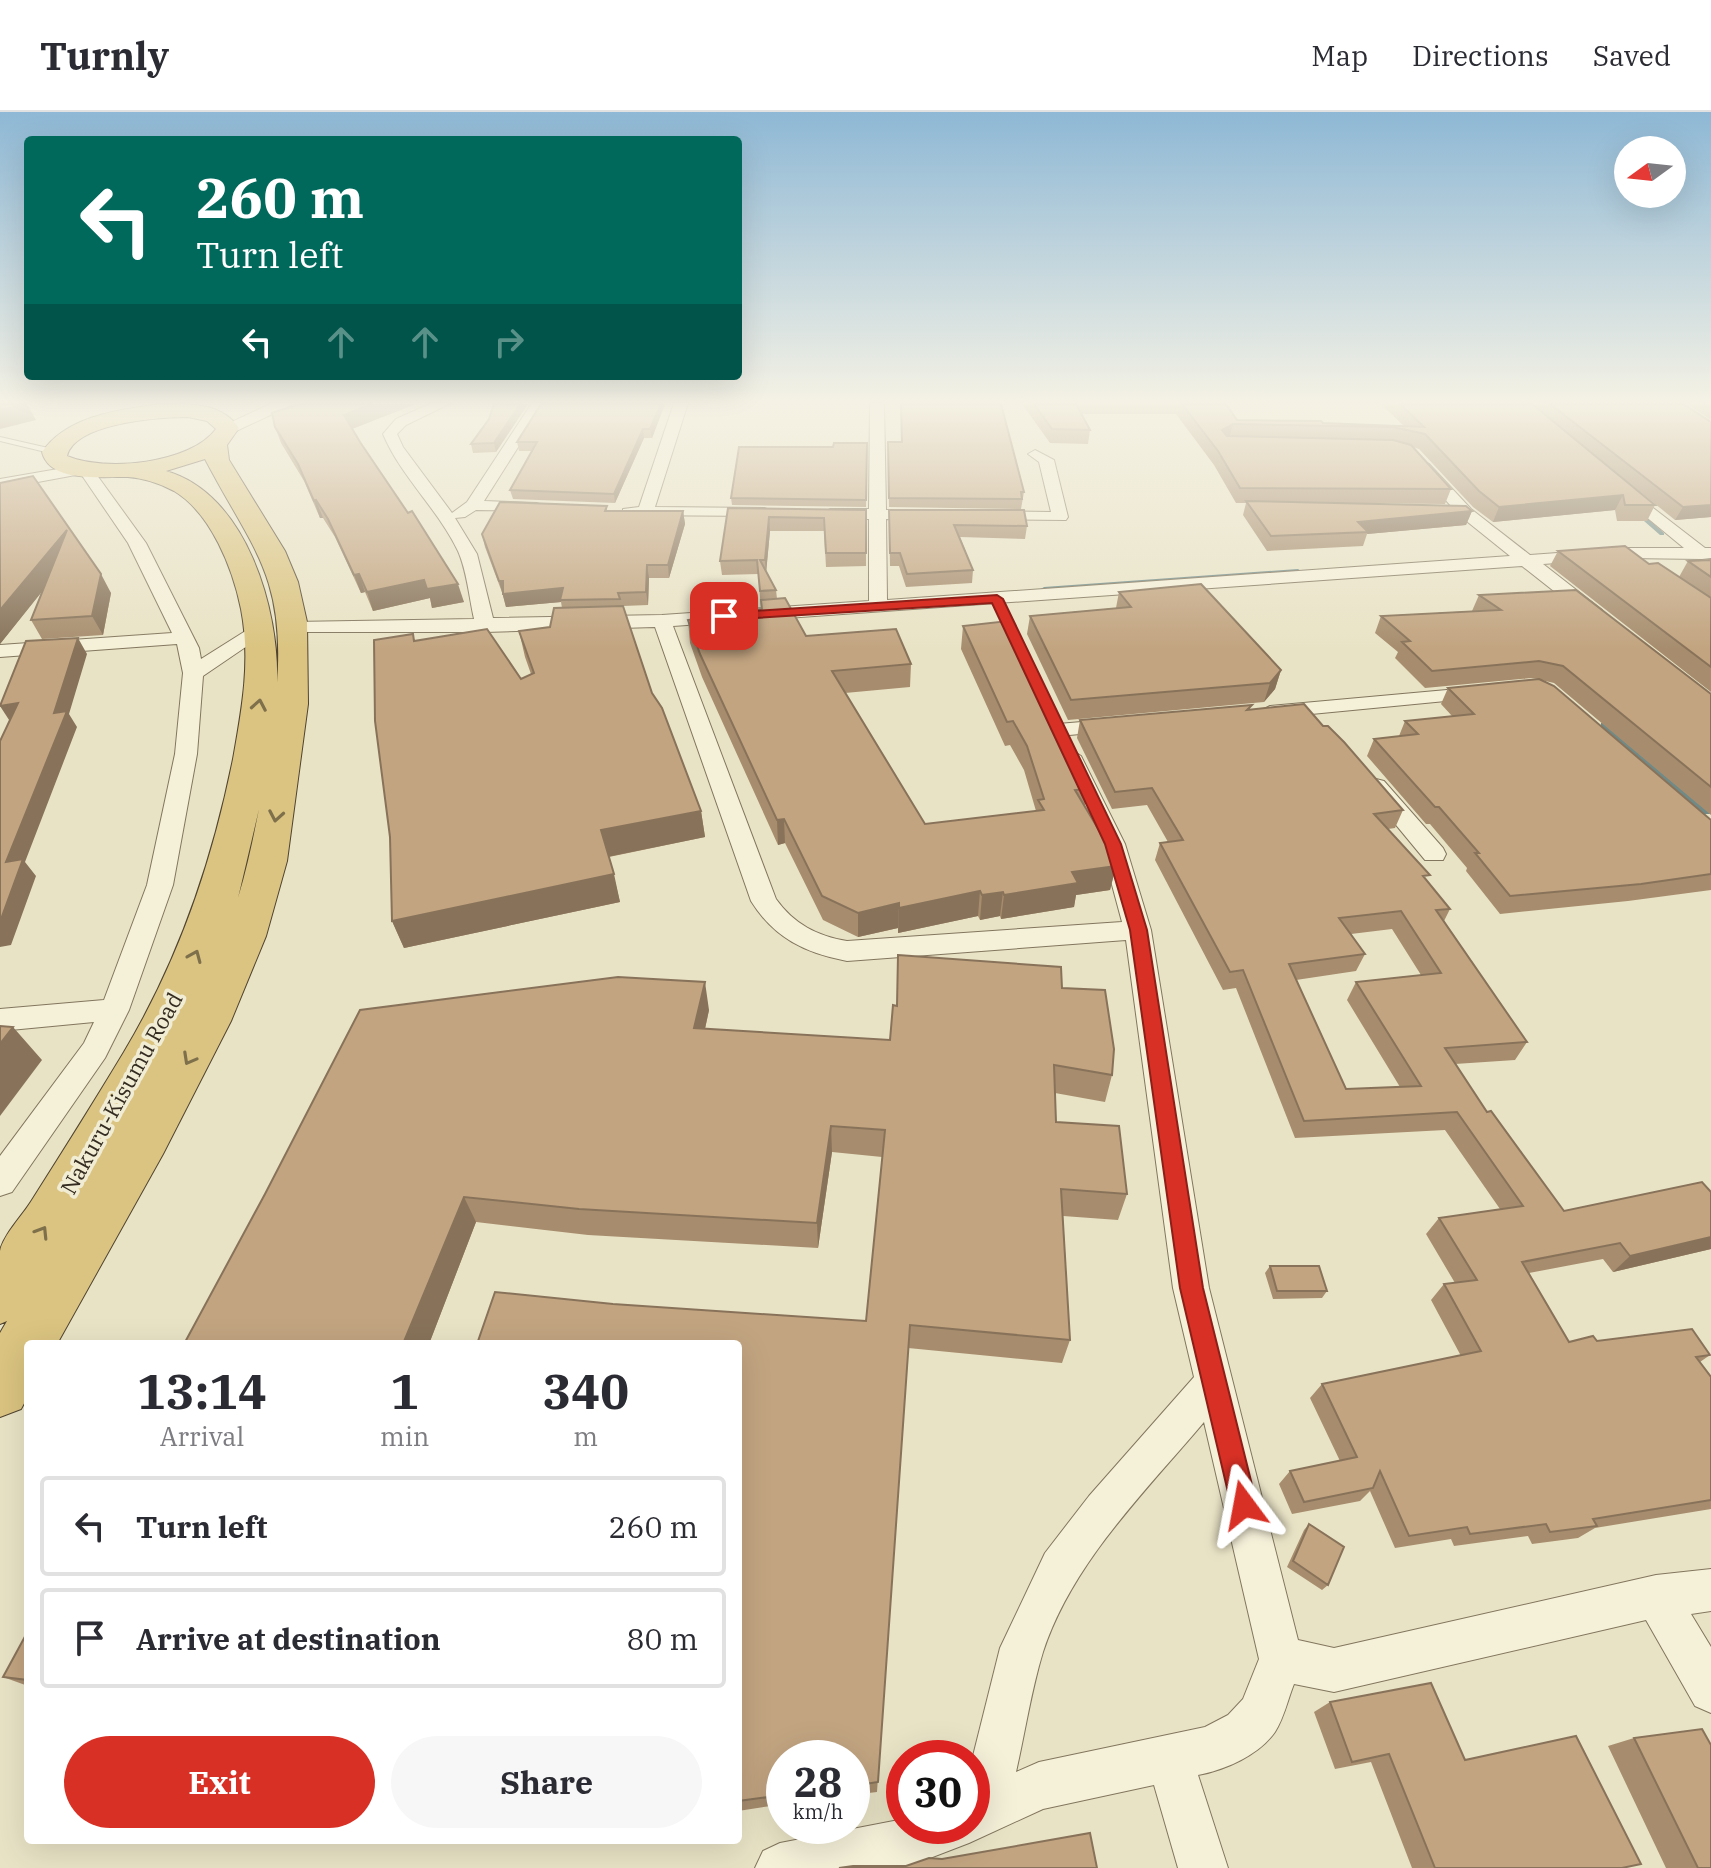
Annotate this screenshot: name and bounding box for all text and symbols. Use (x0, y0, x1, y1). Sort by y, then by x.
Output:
text: Turnly (40, 31, 169, 80)
text: Map (1311, 37, 1368, 74)
text: Directions (1412, 37, 1549, 74)
text: Saved (1593, 37, 1671, 74)
north arrow (1614, 136, 1686, 208)
map controls (1614, 136, 1686, 208)
text: 260 m (196, 161, 364, 233)
icon: left (64, 168, 168, 272)
text: Turn left (196, 231, 343, 278)
icon: left (235, 320, 279, 364)
icon: ahead (319, 320, 363, 364)
icon: ahead (403, 320, 447, 364)
icon: right (487, 320, 531, 364)
pin (690, 582, 758, 650)
icon: arrive (702, 594, 746, 638)
one-way arrow (250, 698, 267, 712)
one-way arrow (269, 809, 286, 823)
one-way arrow (185, 950, 201, 964)
street label: Nakuru-Kisumu Road (53, 987, 189, 1199)
one-way arrow (183, 1051, 199, 1065)
one-way arrow (32, 1226, 47, 1241)
text: 13:14 (137, 1360, 267, 1422)
text: 1 (390, 1360, 419, 1422)
text: 340 (543, 1360, 629, 1422)
text: Arrival (160, 1419, 244, 1453)
text: min (380, 1419, 429, 1453)
text: m (573, 1419, 598, 1453)
position arrow (1202, 1463, 1286, 1547)
icon: left (68, 1504, 112, 1548)
text: Turn left (136, 1507, 268, 1546)
text: 260 m (608, 1507, 698, 1546)
icon: arrive (68, 1616, 112, 1660)
text: Arrive at destination (136, 1619, 441, 1658)
text: 80 m (626, 1619, 698, 1658)
button: Exit (64, 1736, 375, 1828)
button: Share (391, 1736, 702, 1828)
speed limit sign: 30 (886, 1740, 990, 1844)
text: 28 (794, 1756, 842, 1808)
text: km/h (793, 1798, 843, 1825)

